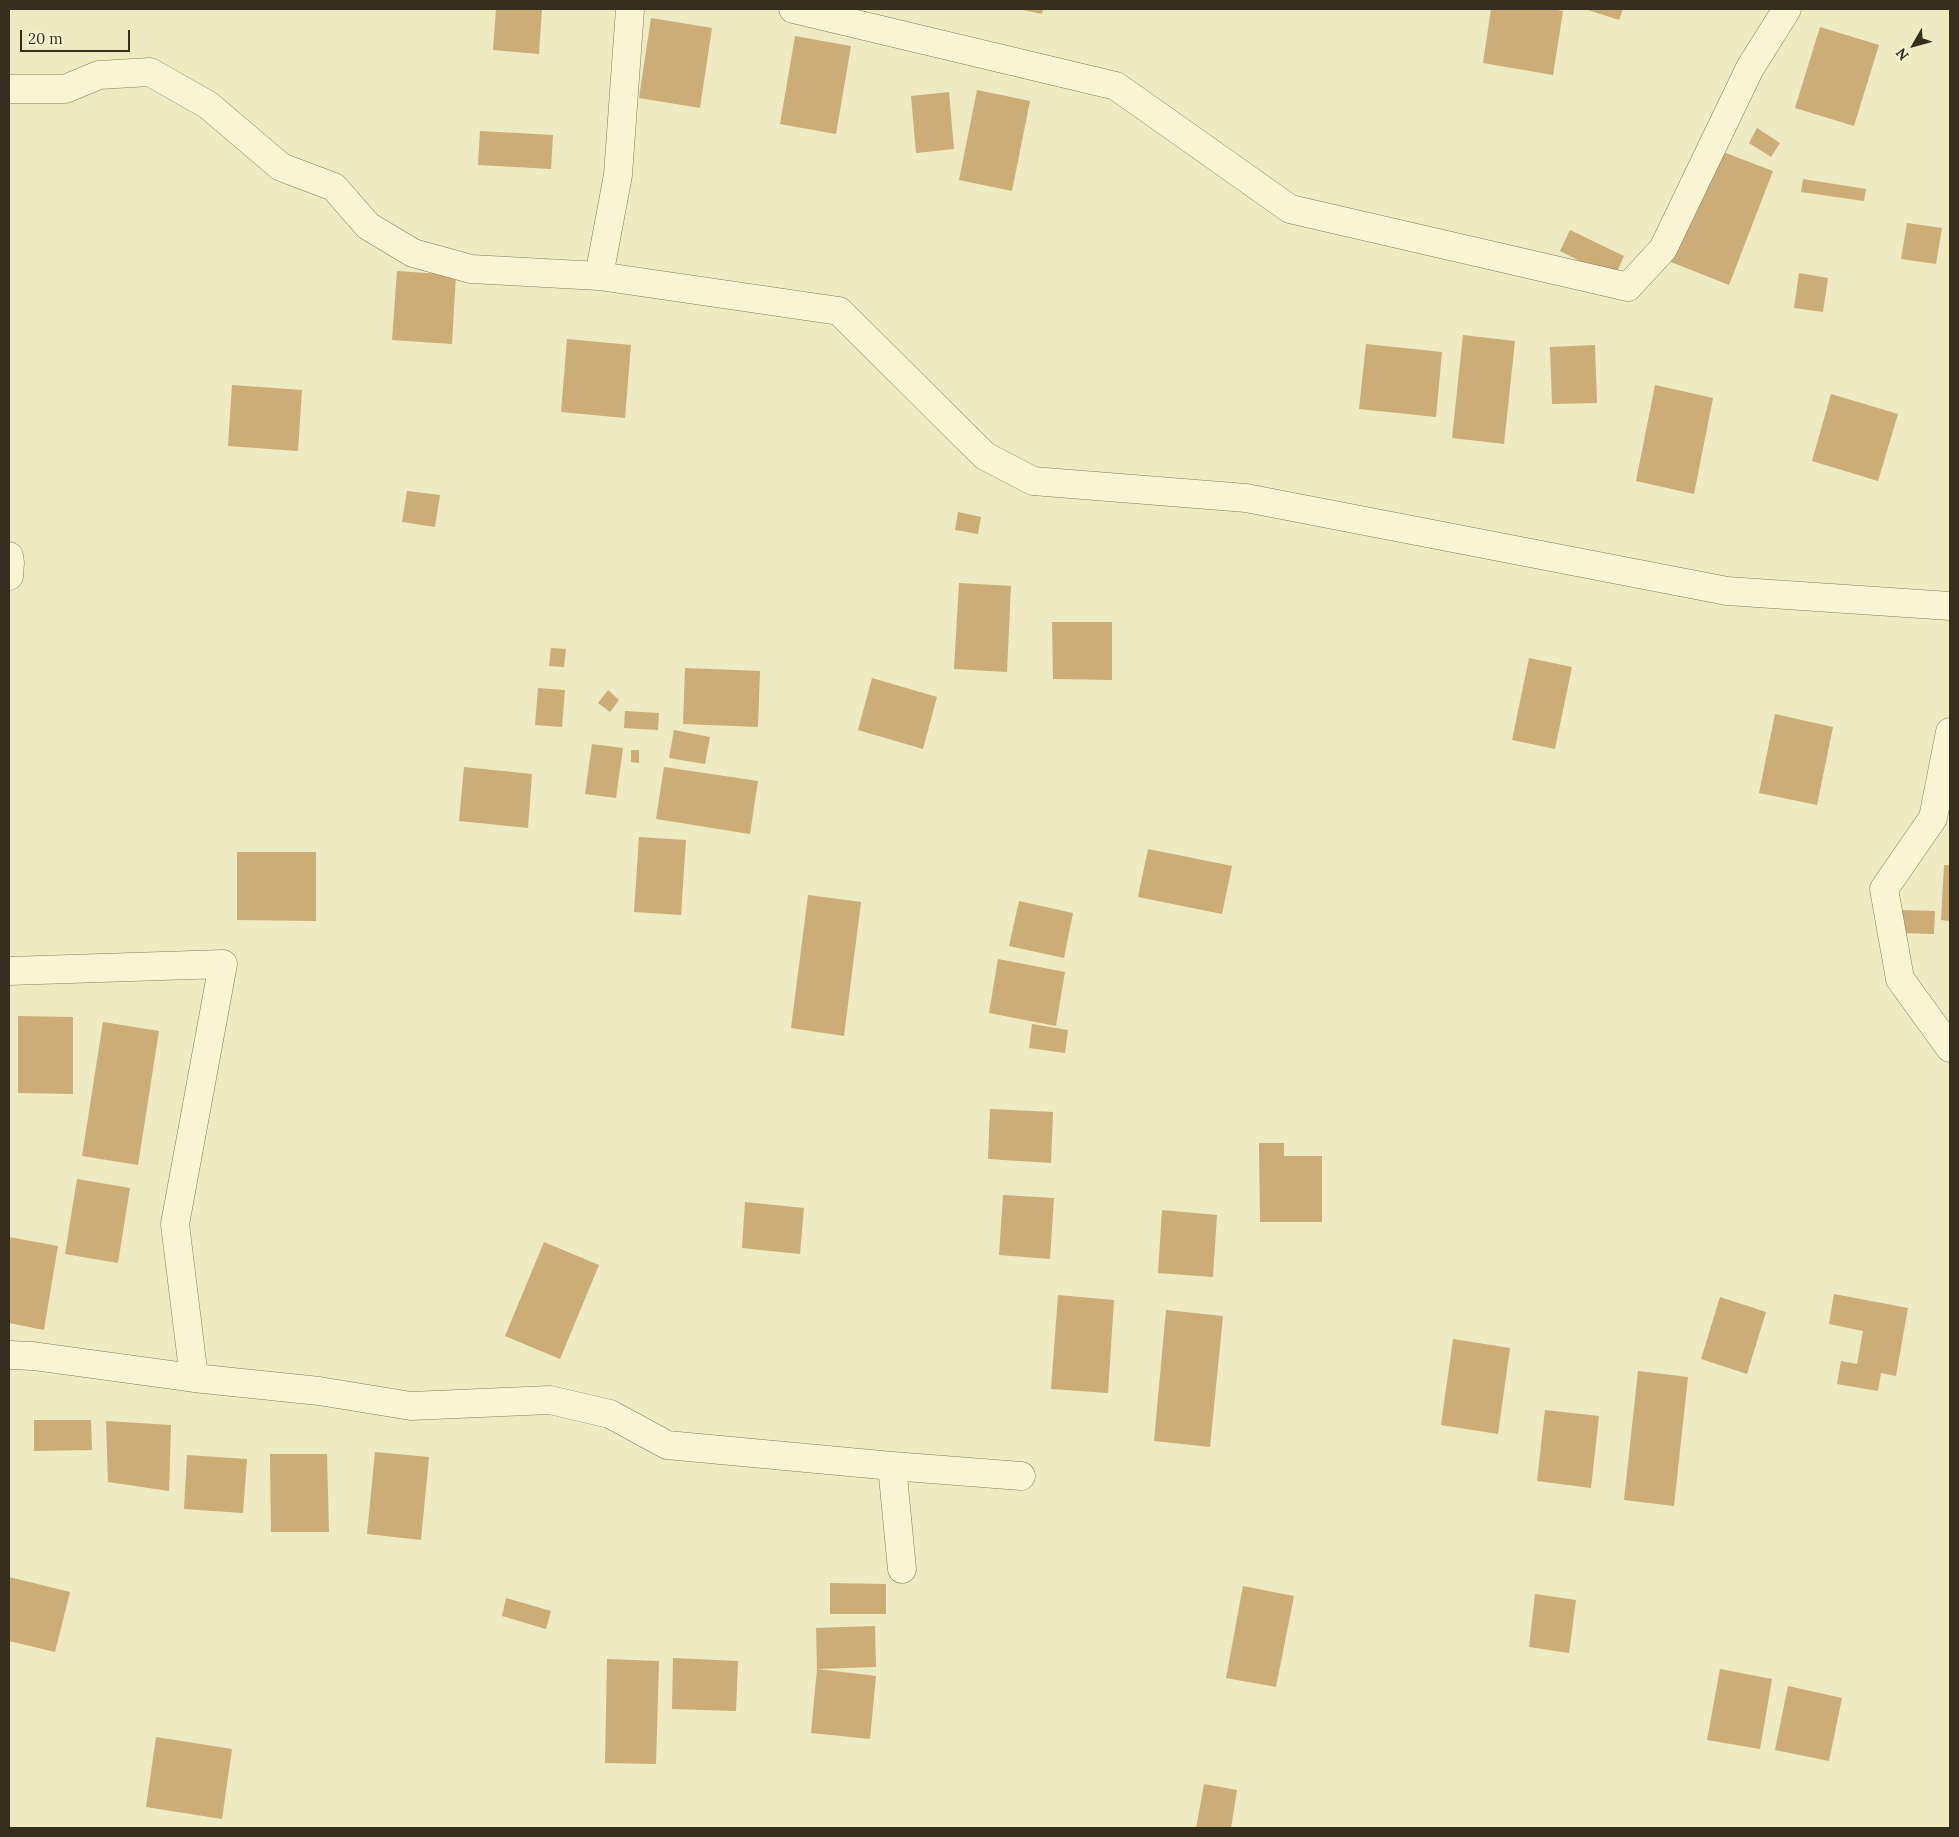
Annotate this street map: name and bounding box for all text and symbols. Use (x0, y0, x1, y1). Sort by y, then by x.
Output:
scale bar (22, 20, 132, 52)
north arrow (1889, 20, 1939, 70)
text: 20 m (28, 29, 63, 48)
text: N (1892, 44, 1913, 64)

